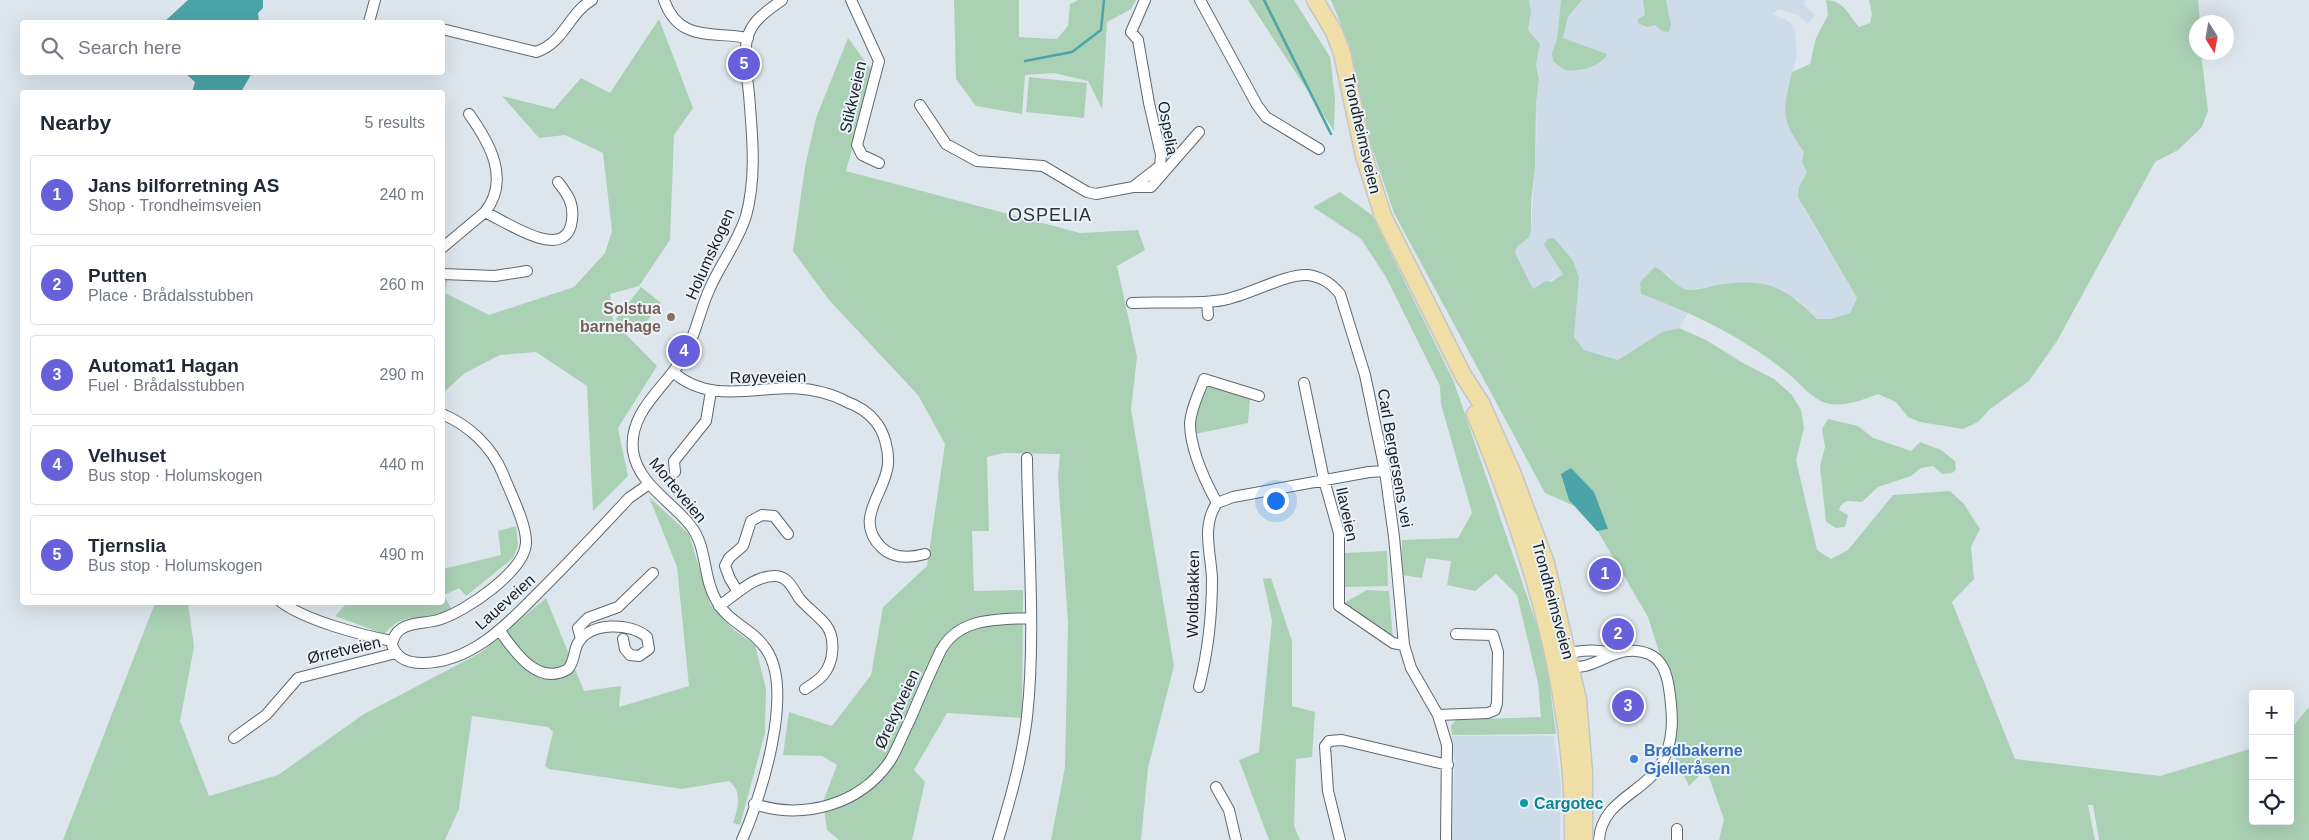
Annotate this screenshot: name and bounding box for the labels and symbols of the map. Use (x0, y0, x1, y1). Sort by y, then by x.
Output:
north arrow (2189, 15, 2234, 60)
pin: 5 (728, 45, 760, 83)
street label: Stikkveien (837, 60, 869, 134)
street label: Trondheimsveien (1340, 73, 1384, 195)
street label: Ospelia (1155, 100, 1181, 156)
district label: OSPELIA (1008, 205, 1092, 225)
street label: Holumskogen (682, 206, 738, 302)
place label: Solstua barnehage (580, 300, 661, 335)
marker: Solstua barnehage (665, 311, 677, 323)
pin: 4 (668, 332, 700, 370)
street label: Røyeveien (730, 368, 806, 386)
street label: Carl Bergersens vei (1374, 387, 1416, 529)
street label: Morteveien (646, 454, 710, 526)
street label: Ilaveien (1333, 485, 1361, 543)
your location (1263, 488, 1289, 514)
street label: Trondheimsveien (1529, 539, 1577, 661)
street label: Woldbakken (1184, 550, 1202, 638)
pin: 1 (1589, 555, 1621, 593)
street label: Laueveien (472, 571, 538, 633)
pin: 2 (1602, 615, 1634, 653)
street label: Ørretveien (306, 633, 382, 667)
street label: Ørekytveien (871, 667, 923, 751)
pin: 3 (1612, 687, 1644, 725)
place label: Brødbakerne Gjelleråsen (1644, 742, 1743, 777)
marker: Brødbakerne Gjelleråsen (1628, 753, 1640, 765)
place label: Cargotec (1534, 795, 1603, 812)
marker: Cargotec (1518, 797, 1530, 809)

